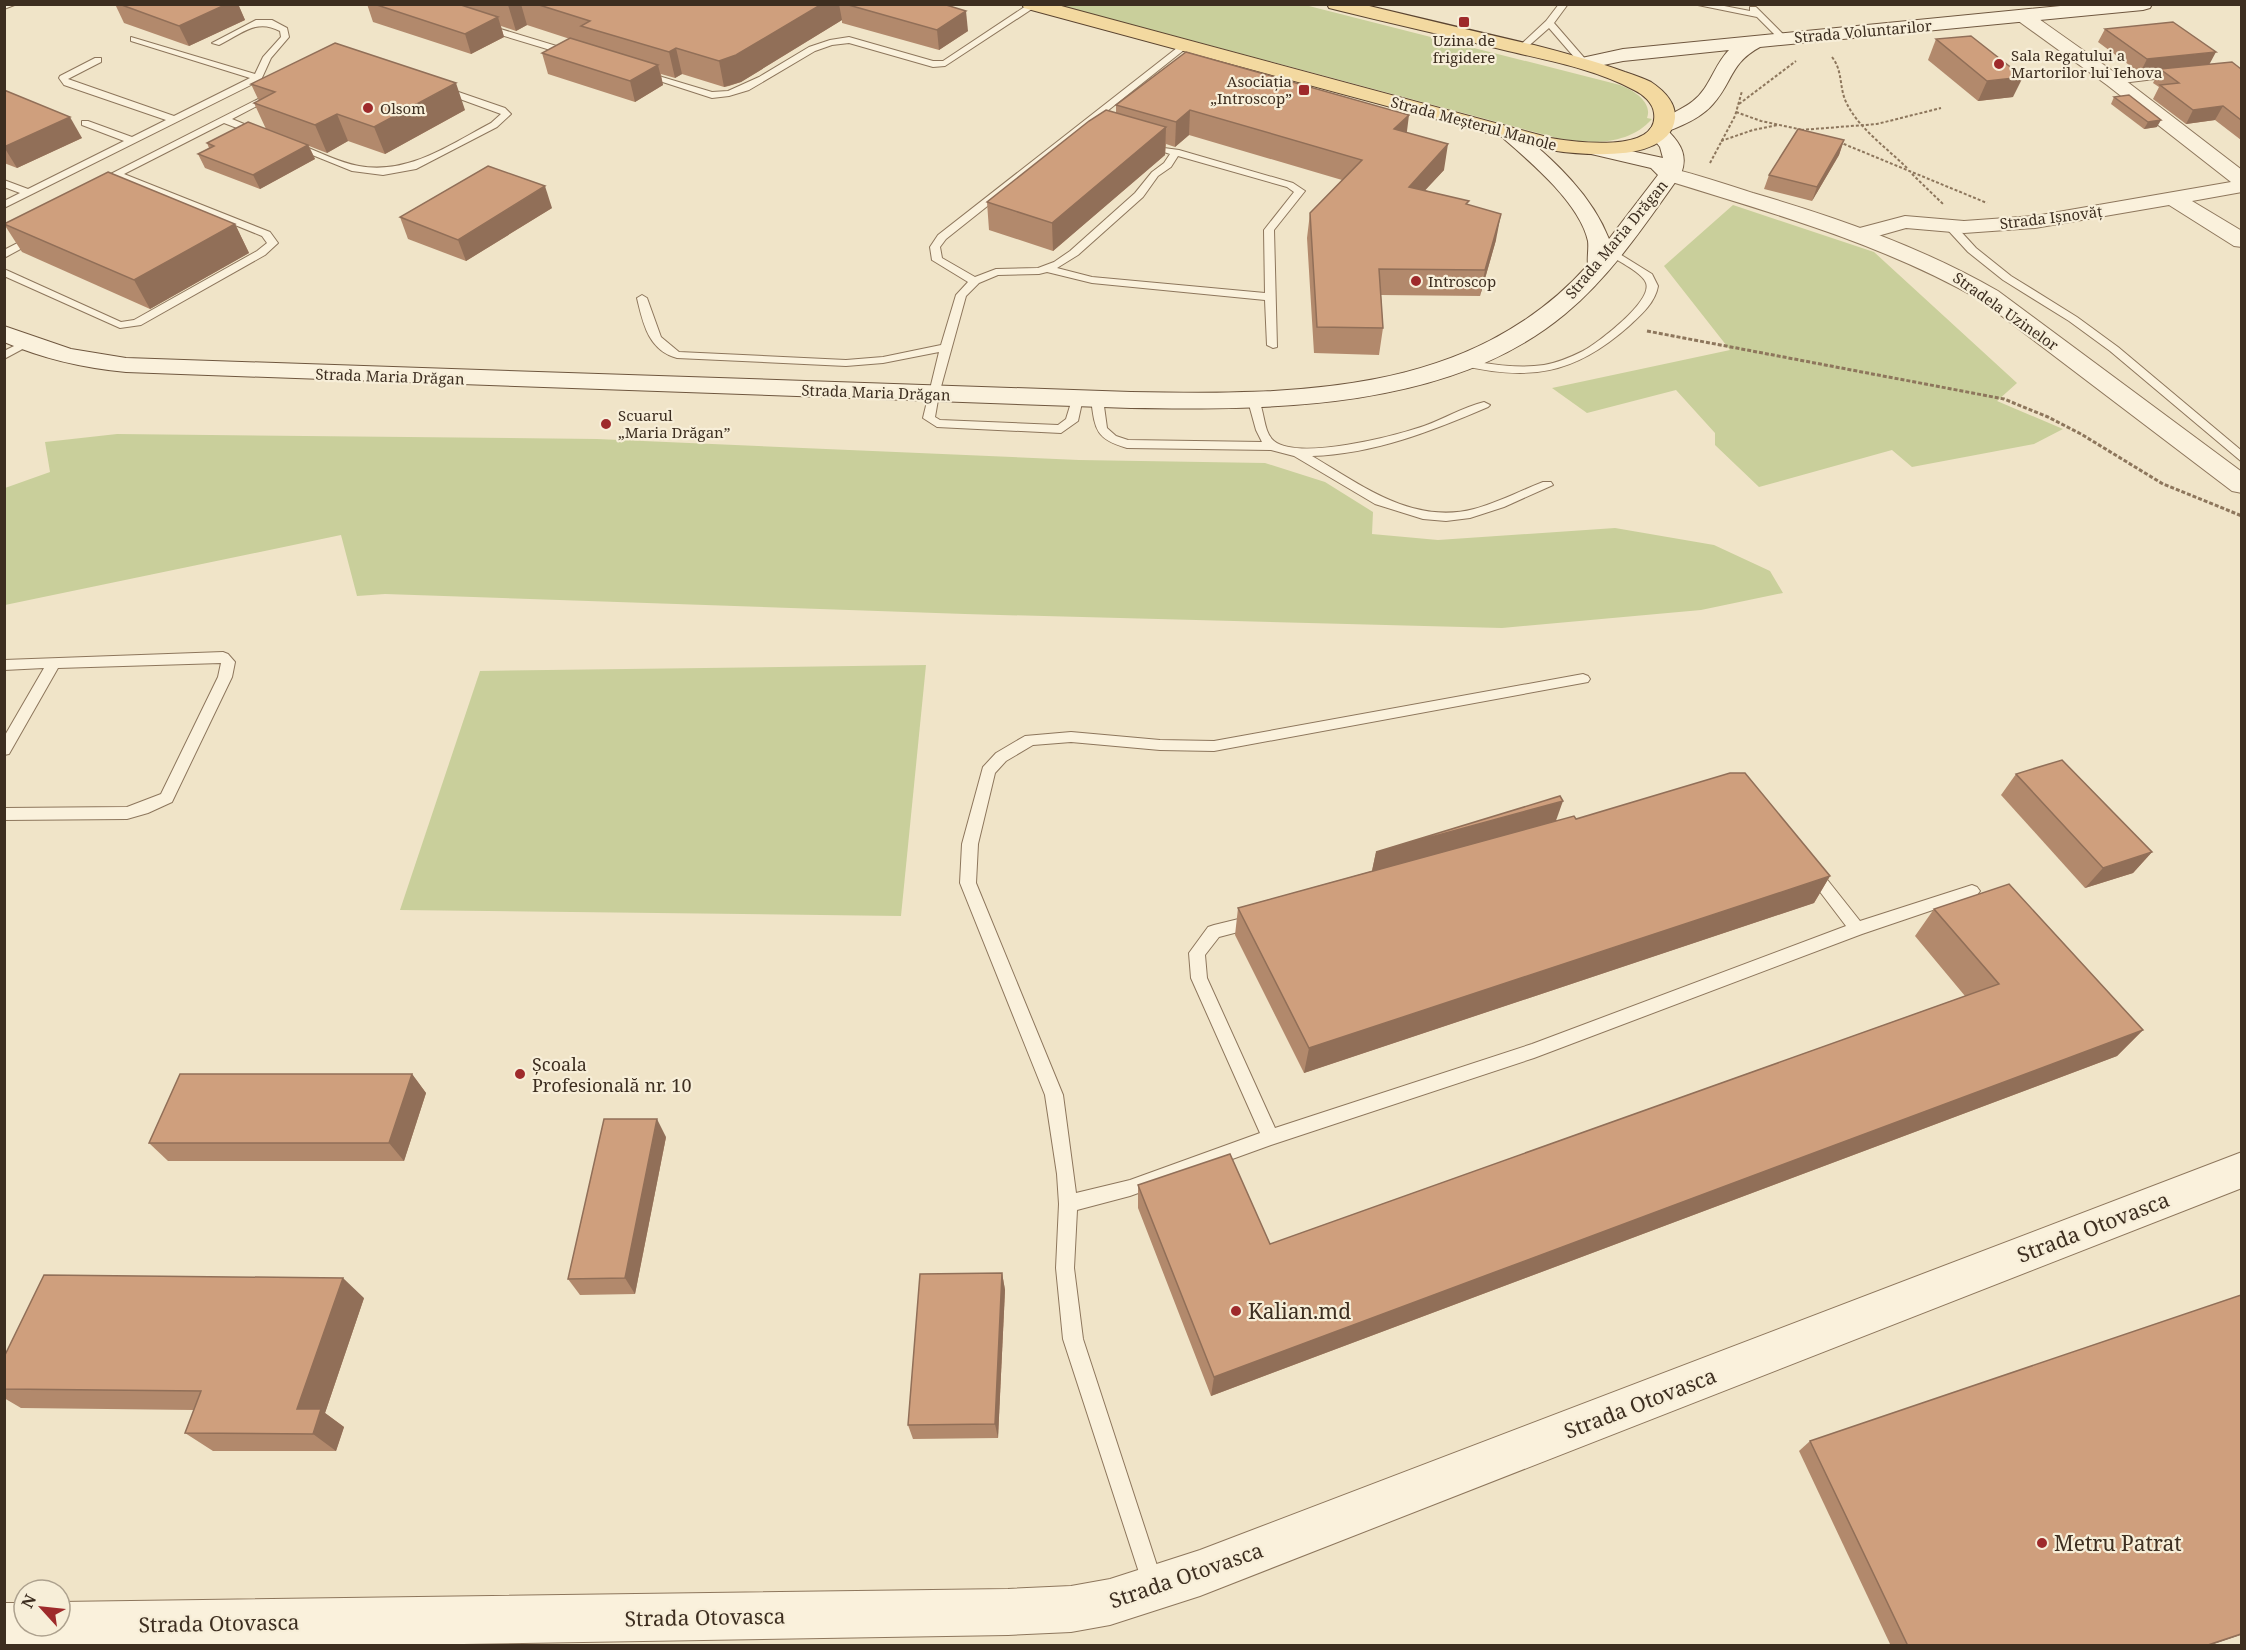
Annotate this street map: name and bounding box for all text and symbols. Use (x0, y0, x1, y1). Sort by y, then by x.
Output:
marker: Uzina de frigidere (1457, 15, 1471, 29)
street label: Strada Voluntarilor (1793, 15, 1933, 47)
place label: Uzina de frigidere (1433, 30, 1495, 67)
place label: Sala Regatului a Martorilor lui Iehova (2011, 45, 2162, 82)
marker: Sala Regatului a Martorilor lui Iehova (1992, 57, 2006, 71)
place label: Asociația „Introscop” (1210, 71, 1292, 108)
marker: Asociația „Introscop” (1297, 83, 1311, 97)
street label: Strada Meșterul Manole (1389, 91, 1559, 155)
place label: Olsom (380, 98, 425, 118)
marker: Olsom (361, 101, 375, 115)
street label: Strada Maria Drăgan (1560, 175, 1672, 303)
street label: Strada Ișnovăț (1999, 201, 2103, 233)
street label: Stradela Uzinelor (1949, 267, 2063, 355)
place label: Introscop (1428, 271, 1496, 291)
marker: Introscop (1409, 274, 1423, 288)
street label: Strada Maria Drăgan (315, 363, 465, 389)
street label: Strada Maria Drăgan (801, 379, 951, 405)
place label: Scuarul „Maria Drăgan” (618, 405, 731, 442)
marker: Scuarul „Maria Drăgan” (599, 417, 613, 431)
place label: Școala Profesională nr. 10 (532, 1052, 691, 1097)
marker: Școala Profesională nr. 10 (513, 1067, 527, 1081)
street label: Strada Otovasca (2013, 1185, 2173, 1269)
place label: Kalian.md (1248, 1297, 1351, 1325)
marker: Kalian.md (1229, 1304, 1243, 1318)
street label: Strada Otovasca (1560, 1361, 1720, 1445)
place label: Metru Patrat (2054, 1529, 2182, 1557)
street label: Strada Otovasca (1105, 1536, 1267, 1614)
marker: Metru Patrat (2035, 1536, 2049, 1550)
north arrow (12, 1578, 72, 1638)
text: N (16, 1590, 41, 1612)
street label: Strada Otovasca (624, 1602, 786, 1632)
street label: Strada Otovasca (138, 1608, 300, 1638)

